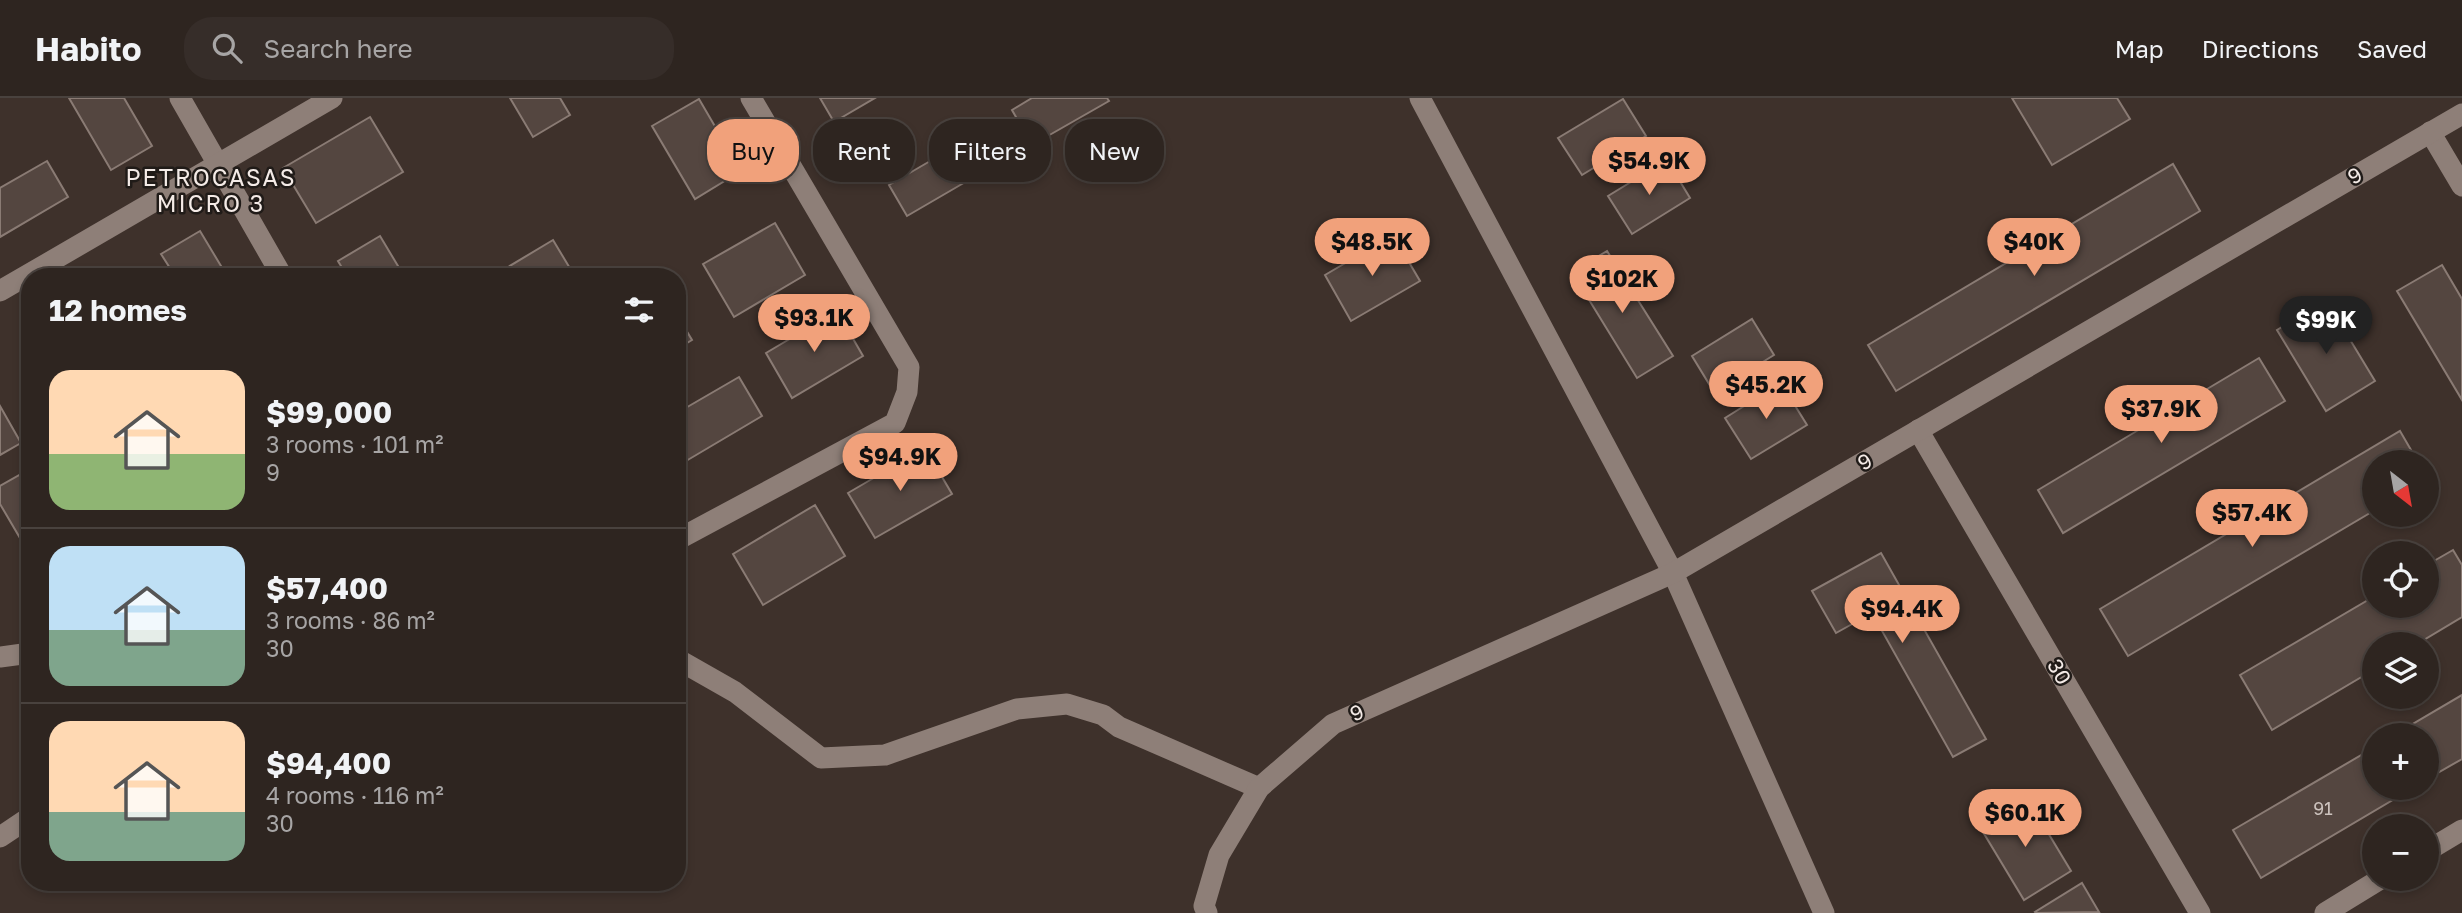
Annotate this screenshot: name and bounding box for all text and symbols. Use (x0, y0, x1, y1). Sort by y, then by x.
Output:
search box (184, 17, 674, 80)
text: Habito (35, 29, 142, 68)
icon: search (208, 29, 246, 67)
text: Search here (264, 33, 413, 64)
text: Map (2115, 34, 2164, 63)
text: Directions (2202, 34, 2319, 63)
text: Saved (2357, 34, 2427, 63)
chip: Buy (707, 119, 799, 182)
chip: Rent (813, 119, 915, 182)
chip: Filters (929, 119, 1051, 182)
chip: New (1065, 119, 1164, 182)
pin: $54.9K (1592, 138, 1706, 197)
text: $54.9K (1608, 146, 1690, 174)
street label: 9 (2342, 161, 2367, 190)
district label: PETROCASAS MICRO 3 (126, 163, 297, 217)
pin: $48.5K (1315, 218, 1429, 278)
pin: $40K (1993, 218, 2075, 278)
text: $48.5K (1331, 227, 1413, 255)
text: $40K (2003, 227, 2065, 255)
pin: $102K (1573, 256, 1671, 315)
text: $102K (1586, 264, 1658, 292)
icon: filters (620, 291, 658, 329)
text: 12 homes (49, 292, 187, 328)
pin: $93.1K (757, 294, 871, 354)
pin: $99K (2285, 296, 2367, 356)
text: $93.1K (774, 303, 854, 331)
text: $99K (2295, 305, 2357, 333)
pin: $45.2K (1709, 362, 1823, 421)
text: $45.2K (1725, 370, 1807, 398)
pin: $37.9K (2104, 386, 2218, 445)
text: $99,000 (266, 394, 392, 430)
text: $37.9K (2121, 394, 2201, 422)
icon: home (105, 398, 189, 482)
text: 3 rooms · 101 m² (266, 430, 443, 458)
pin: $94.9K (843, 434, 957, 493)
text: $94.9K (858, 442, 942, 470)
street label: 9 (1852, 447, 1877, 476)
north arrow (2362, 450, 2440, 527)
map controls (2362, 450, 2439, 891)
text: 9 (266, 458, 280, 486)
pin: $57.4K (2195, 490, 2309, 549)
text: $57.4K (2212, 498, 2292, 526)
button: locate (2362, 541, 2439, 618)
text: $57,400 (266, 570, 388, 606)
icon: home (105, 574, 189, 658)
pin: $94.4K (1845, 586, 1959, 645)
text: $94.4K (1861, 594, 1943, 622)
text: 3 rooms · 86 m² (266, 606, 435, 634)
button: layers (2362, 632, 2439, 709)
text: 30 (266, 634, 294, 662)
street label: 30 (2042, 654, 2077, 689)
street label: 9 (1345, 698, 1368, 727)
button: + (2362, 723, 2439, 800)
text: $94,400 (266, 745, 391, 781)
icon: home (105, 749, 189, 833)
text: 4 rooms · 116 m² (266, 781, 444, 809)
pin: $60.1K (1968, 790, 2082, 849)
house number: 91 (2313, 797, 2333, 819)
text: $60.1K (1985, 798, 2065, 826)
text: 30 (266, 809, 294, 837)
button: − (2362, 814, 2439, 891)

